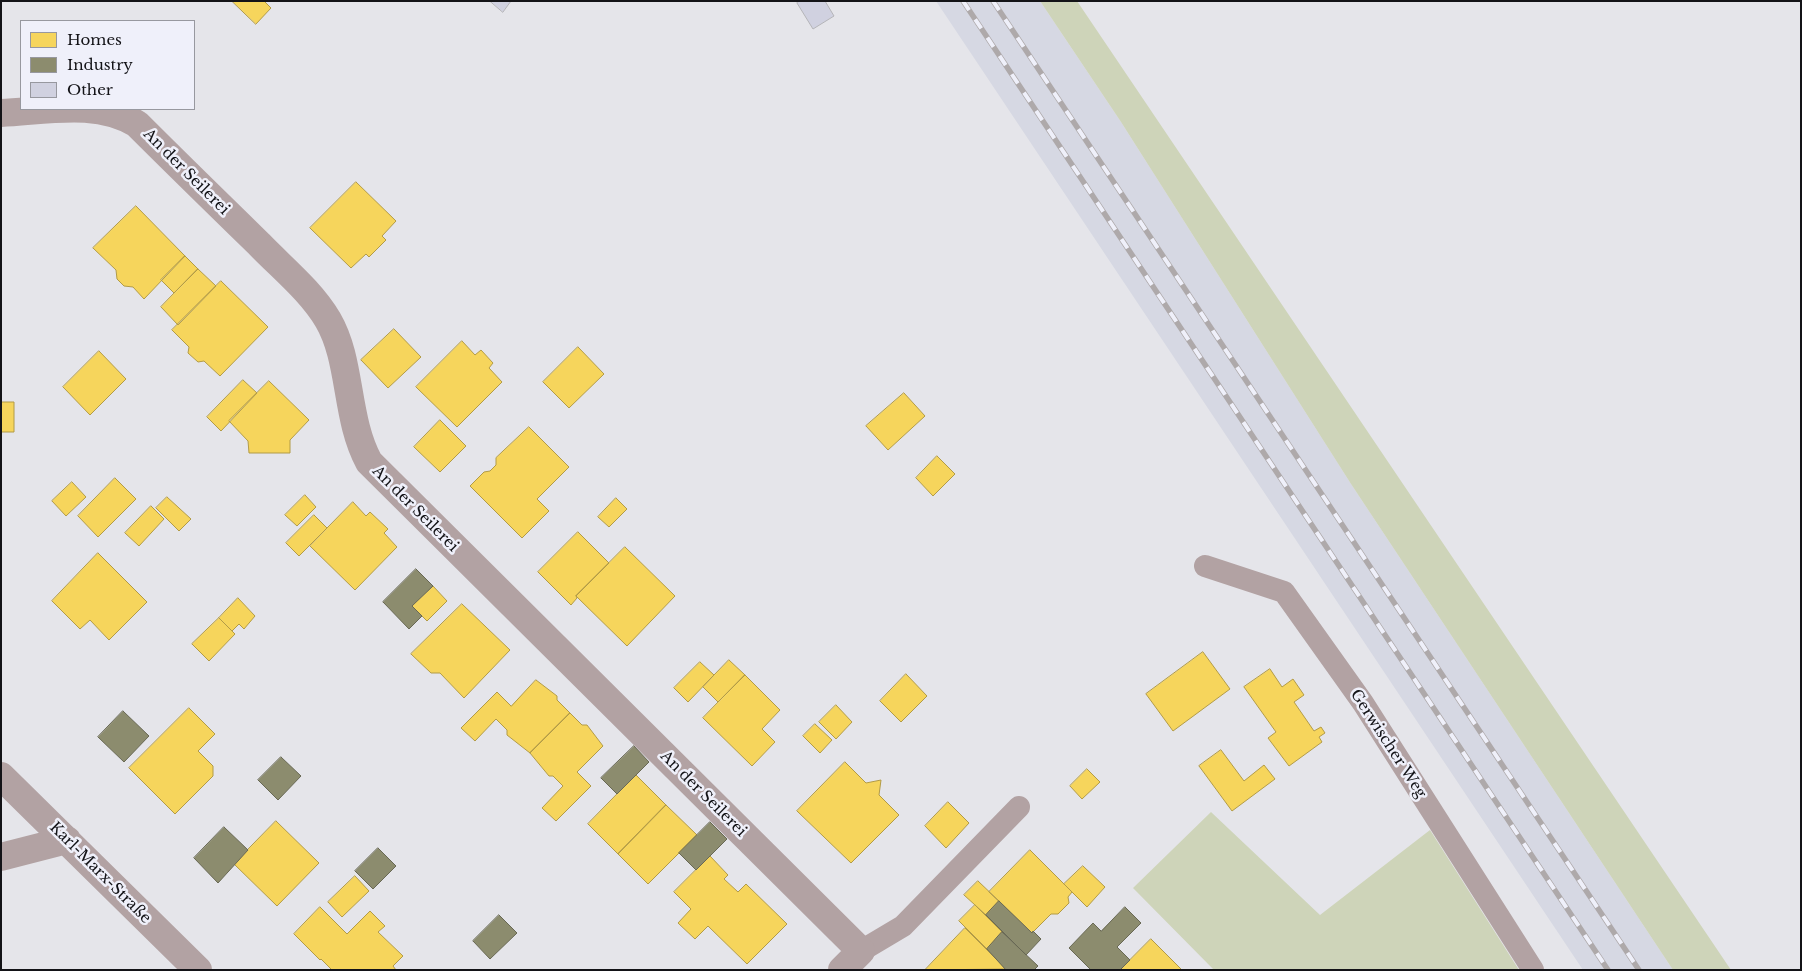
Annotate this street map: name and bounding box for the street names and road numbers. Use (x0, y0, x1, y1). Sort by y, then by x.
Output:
street label: An der Seilerei (139, 125, 233, 219)
street label: An der Seilerei (368, 462, 462, 556)
street label: Gerwischer Weg (1346, 686, 1430, 802)
street label: An der Seilerei (656, 747, 750, 841)
street label: Karl-Marx-Straße (46, 819, 154, 927)

